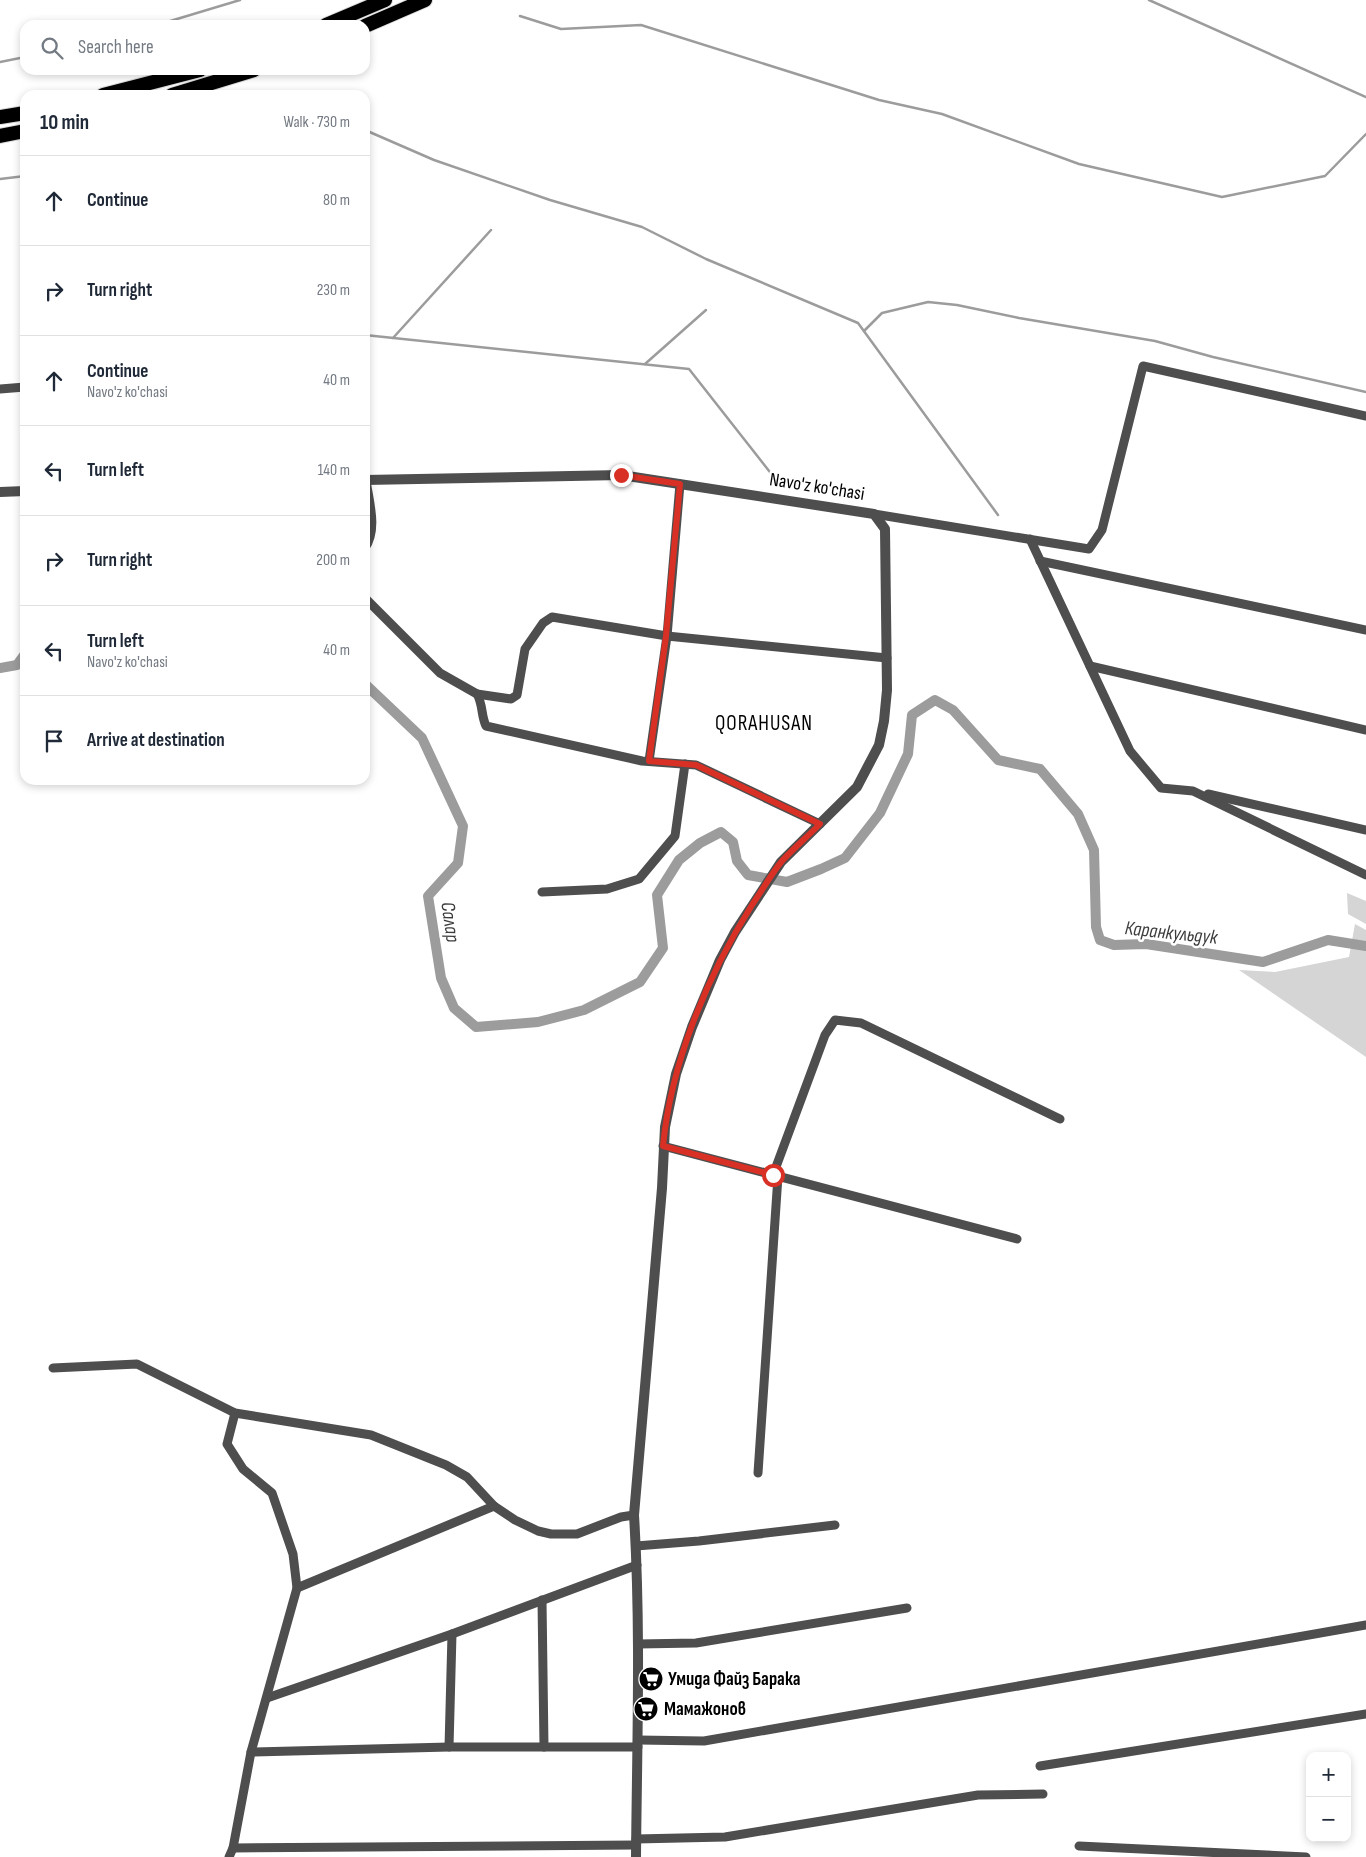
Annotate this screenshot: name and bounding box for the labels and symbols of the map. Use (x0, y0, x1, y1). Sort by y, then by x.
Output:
route end (610, 464, 633, 487)
street label: Navo'z ko'chasi (768, 468, 866, 506)
district label: QORAHUSAN (715, 711, 813, 736)
water label: Салар (435, 900, 465, 944)
water label: Каранкульдук (1124, 916, 1220, 950)
route start (762, 1164, 785, 1187)
supermarket icon: Умида Файз Барака (638, 1666, 664, 1692)
place label: Умида Файз Барака (668, 1668, 801, 1691)
supermarket icon: Мамажонов (633, 1696, 659, 1722)
place label: Мамажонов (664, 1698, 746, 1721)

